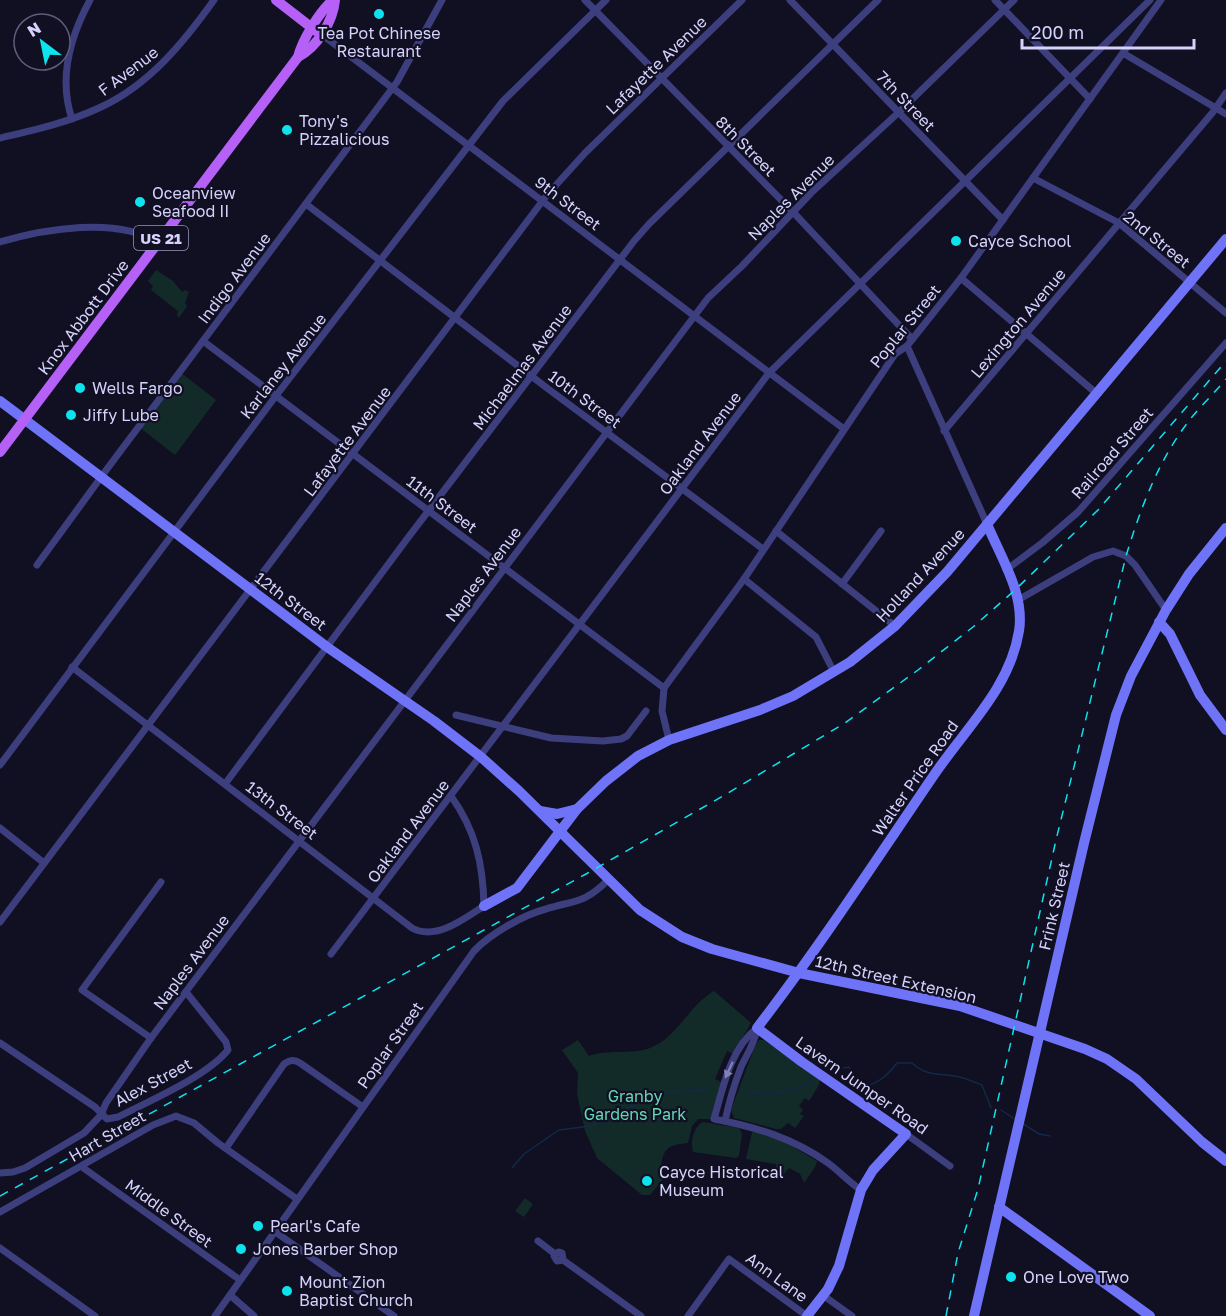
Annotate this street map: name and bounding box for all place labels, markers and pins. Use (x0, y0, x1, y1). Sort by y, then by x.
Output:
marker: Tea Pot Chinese Restaurant (372, 7, 386, 21)
place label: Tea Pot Chinese Restaurant (317, 23, 441, 61)
place label: Tony's Pizzalicious (299, 111, 389, 149)
marker: Tony's Pizzalicious (280, 123, 294, 137)
place label: Oceanview Seafood II (152, 183, 236, 221)
marker: Oceanview Seafood II (133, 195, 147, 209)
place label: Cayce School (968, 231, 1071, 251)
marker: Cayce School (949, 234, 963, 248)
place label: Wells Fargo (92, 378, 182, 398)
marker: Wells Fargo (73, 381, 87, 395)
place label: Jiffy Lube (83, 405, 159, 425)
marker: Jiffy Lube (64, 408, 78, 422)
place label: Cayce Historical Museum (659, 1162, 784, 1200)
marker: Cayce Historical Museum (640, 1174, 654, 1188)
place label: Pearl's Cafe (270, 1216, 360, 1236)
marker: Pearl's Cafe (251, 1219, 265, 1233)
place label: Jones Barber Shop (253, 1239, 398, 1259)
marker: Jones Barber Shop (234, 1242, 248, 1256)
place label: One Love Two (1023, 1267, 1129, 1287)
marker: One Love Two (1004, 1270, 1018, 1284)
place label: Mount Zion Baptist Church (299, 1272, 413, 1310)
marker: Mount Zion Baptist Church (280, 1284, 294, 1298)

